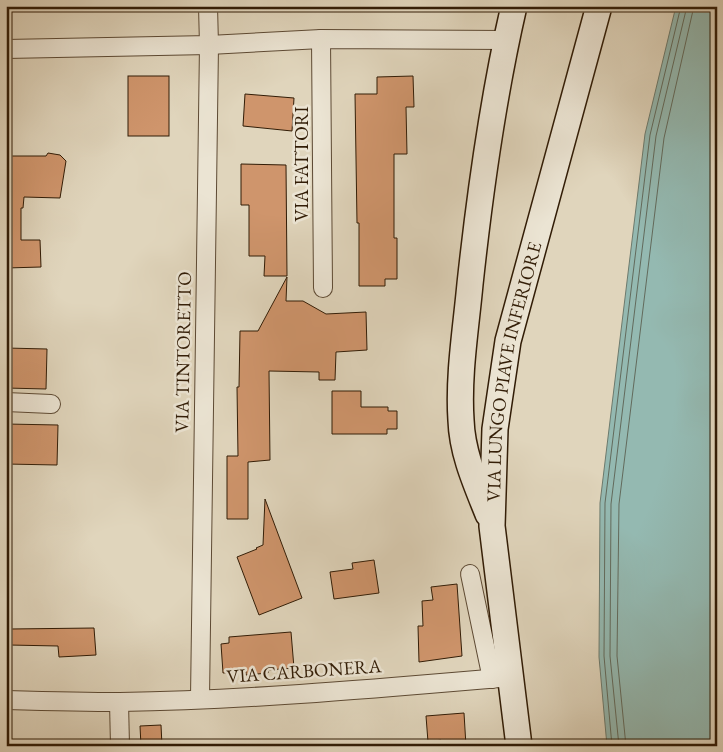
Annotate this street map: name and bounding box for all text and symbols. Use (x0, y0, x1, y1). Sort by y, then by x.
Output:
street label: VIA FATTORI (289, 106, 314, 222)
street label: VIA LUNGO PIAVE INFERIORE (480, 239, 547, 502)
street label: VIA TINTORETTO (169, 271, 197, 433)
street label: VIA CARBONERA (226, 653, 383, 689)

